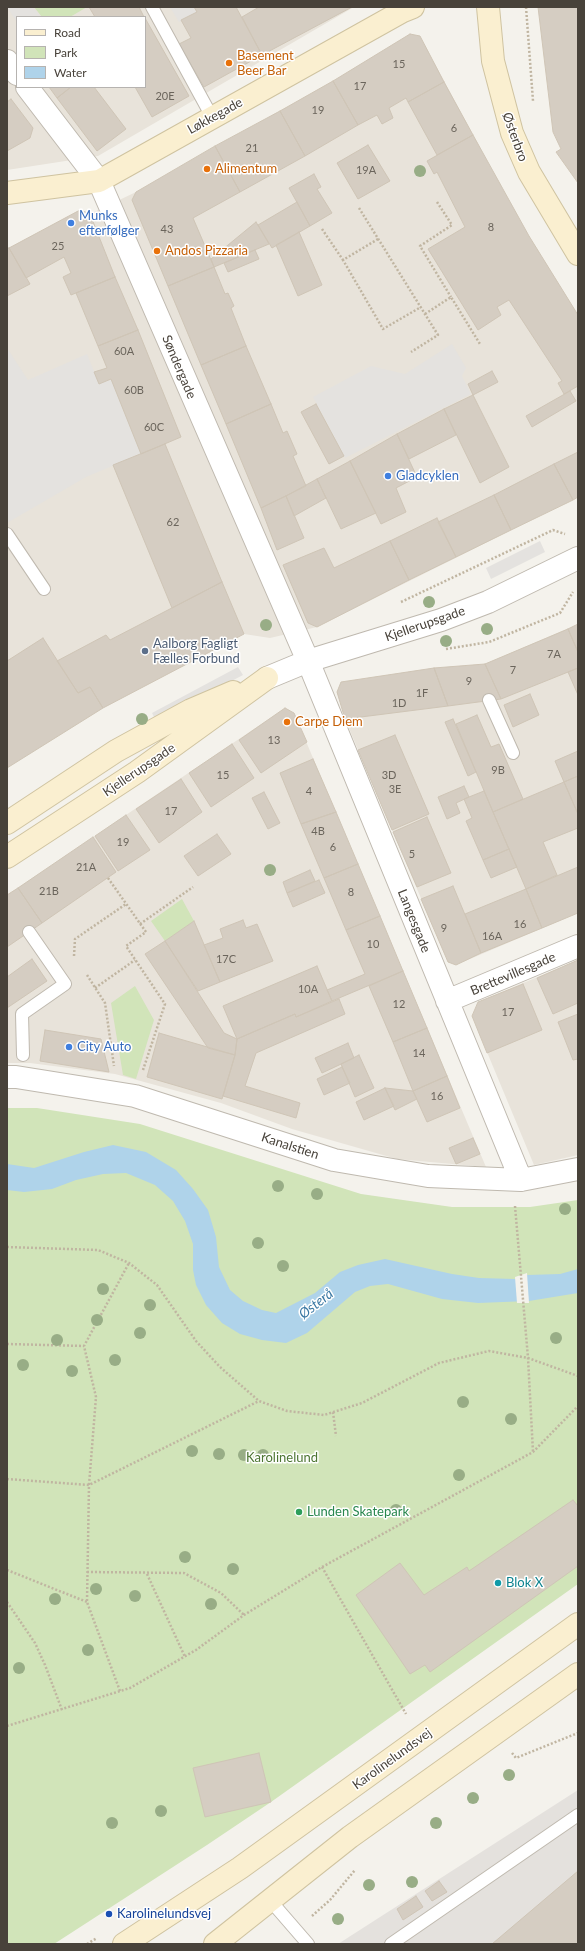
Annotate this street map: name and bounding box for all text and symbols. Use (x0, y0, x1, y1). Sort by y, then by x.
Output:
legend (16, 16, 146, 88)
text: Road (54, 25, 81, 40)
text: Park (54, 45, 77, 60)
place label: Basement Beer Bar (237, 48, 294, 79)
house number: 15 (393, 57, 405, 71)
marker: Basement Beer Bar (224, 58, 234, 68)
text: Water (54, 65, 87, 80)
house number: 17 (354, 79, 366, 93)
house number: 20E (155, 89, 175, 103)
street label: Løkkegade (185, 94, 245, 138)
house number: 19 (312, 103, 324, 117)
street label: Østerbro (499, 110, 531, 164)
house number: 6 (451, 121, 457, 135)
house number: 21 (246, 141, 258, 155)
place label: Alimentum (215, 161, 277, 177)
house number: 19A (356, 163, 376, 177)
marker: Alimentum (202, 164, 212, 174)
place label: Munks efterfølger (79, 208, 139, 239)
marker: Munks efterfølger (66, 218, 76, 228)
house number: 8 (488, 220, 494, 234)
house number: 43 (161, 222, 173, 236)
house number: 25 (52, 239, 64, 253)
place label: Andos Pizzaria (165, 243, 248, 259)
marker: Andos Pizzaria (152, 246, 162, 256)
street label: Søndergade (159, 333, 199, 401)
house number: 60A (114, 344, 134, 358)
house number: 60B (124, 383, 144, 397)
house number: 60C (144, 420, 164, 434)
place label: Gladcyklen (396, 468, 459, 484)
marker: Gladcyklen (383, 471, 393, 481)
house number: 62 (167, 515, 179, 529)
street label: Kjellerupsgade (383, 603, 467, 645)
place label: Aalborg Fagligt Fælles Forbund (153, 636, 240, 667)
marker: Aalborg Fagligt Fælles Forbund (140, 646, 150, 656)
house number: 7A (547, 647, 561, 661)
house number: 7 (510, 663, 516, 677)
house number: 9 (466, 674, 472, 688)
house number: 1F (416, 686, 428, 700)
house number: 1D (392, 696, 406, 710)
place label: Carpe Diem (295, 714, 363, 730)
marker: Carpe Diem (282, 717, 292, 727)
house number: 13 (268, 733, 280, 747)
street label: Kjellerupsgade (100, 740, 178, 800)
house number: 9B (491, 763, 505, 777)
house number: 15 (217, 768, 229, 782)
house number: 3D (382, 768, 396, 782)
house number: 3E (389, 782, 401, 796)
house number: 4 (306, 784, 312, 798)
house number: 17 (165, 804, 177, 818)
house number: 4B (311, 824, 325, 838)
house number: 19 (117, 835, 129, 849)
house number: 6 (330, 840, 336, 854)
house number: 5 (409, 847, 415, 861)
house number: 21A (76, 860, 96, 874)
house number: 21B (39, 884, 59, 898)
house number: 8 (348, 885, 354, 899)
street label: Langesgade (394, 887, 434, 955)
house number: 16 (514, 917, 526, 931)
house number: 9 (441, 921, 447, 935)
house number: 16A (482, 929, 502, 943)
house number: 10 (367, 937, 379, 951)
street label: Brettevillesgade (468, 949, 558, 999)
house number: 17C (216, 952, 236, 966)
house number: 10A (298, 982, 318, 996)
house number: 12 (393, 997, 405, 1011)
house number: 17 (502, 1005, 514, 1019)
place label: City Auto (77, 1039, 131, 1055)
marker: City Auto (64, 1042, 74, 1052)
house number: 14 (413, 1046, 425, 1060)
house number: 16 (431, 1089, 443, 1103)
street label: Kanalstien (259, 1129, 321, 1163)
water label: Østerå (295, 1285, 337, 1323)
park label: Karolinelund (246, 1450, 318, 1466)
place label: Lunden Skatepark (307, 1504, 409, 1520)
marker: Lunden Skatepark (294, 1507, 304, 1517)
place label: Blok X (506, 1575, 543, 1591)
marker: Blok X (493, 1578, 503, 1588)
street label: Karolinelundsvej (349, 1725, 435, 1793)
place label: Karolinelundsvej (117, 1906, 211, 1922)
marker: Karolinelundsvej (104, 1909, 114, 1919)

